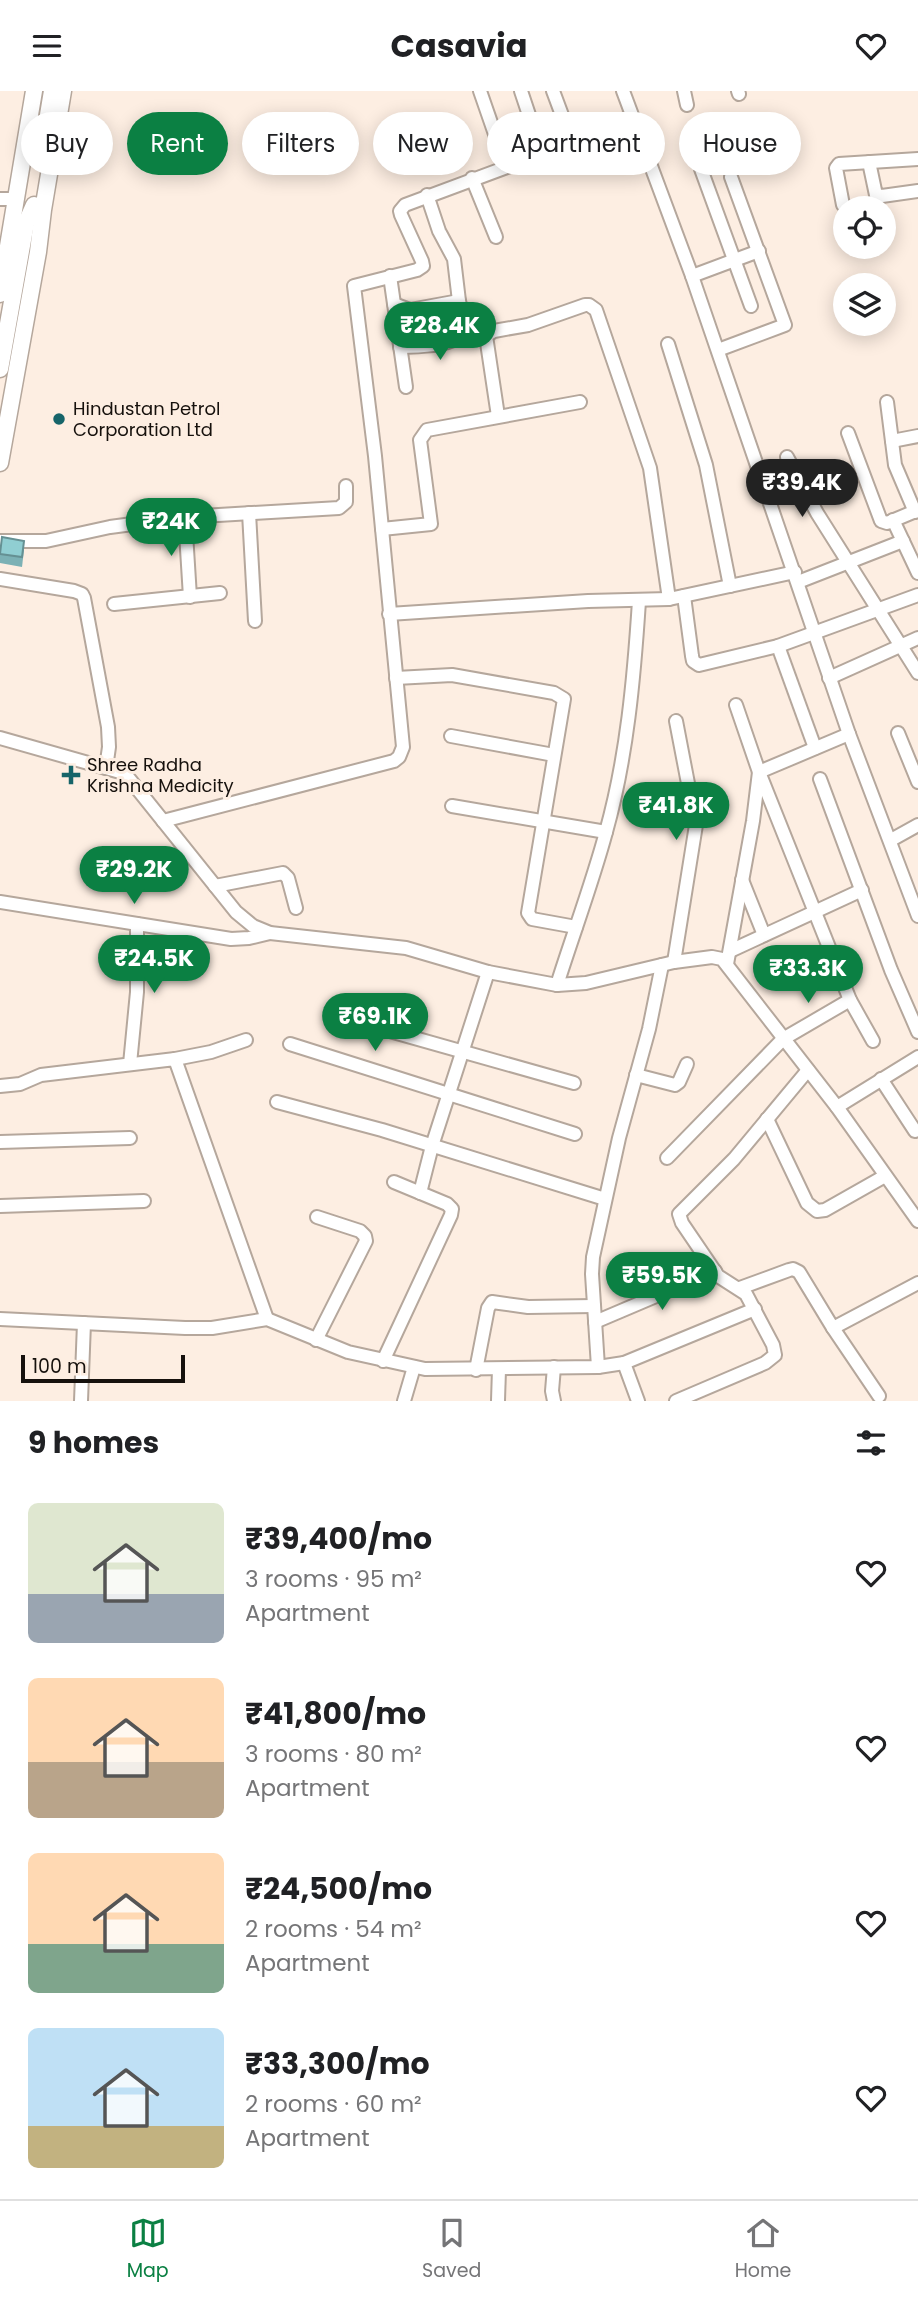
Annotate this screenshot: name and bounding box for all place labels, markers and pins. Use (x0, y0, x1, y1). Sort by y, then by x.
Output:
pin: ₹28.4K (383, 303, 497, 362)
place label: Hindustan Petrol Corporation Ltd (73, 396, 220, 442)
marker: Hindustan Petrol Corporation Ltd (51, 411, 67, 427)
pin: ₹39.4K (745, 459, 859, 519)
pin: ₹24K (130, 498, 212, 558)
place label: Shree Radha Krishna Medicity (87, 752, 234, 798)
marker: Shree Radha Krishna Medicity (61, 765, 81, 785)
pin: ₹41.8K (619, 783, 733, 842)
pin: ₹29.2K (77, 847, 191, 906)
pin: ₹24.5K (97, 935, 211, 995)
pin: ₹33.3K (751, 946, 865, 1005)
pin: ₹69.1K (318, 993, 432, 1053)
pin: ₹59.5K (605, 1253, 719, 1312)

